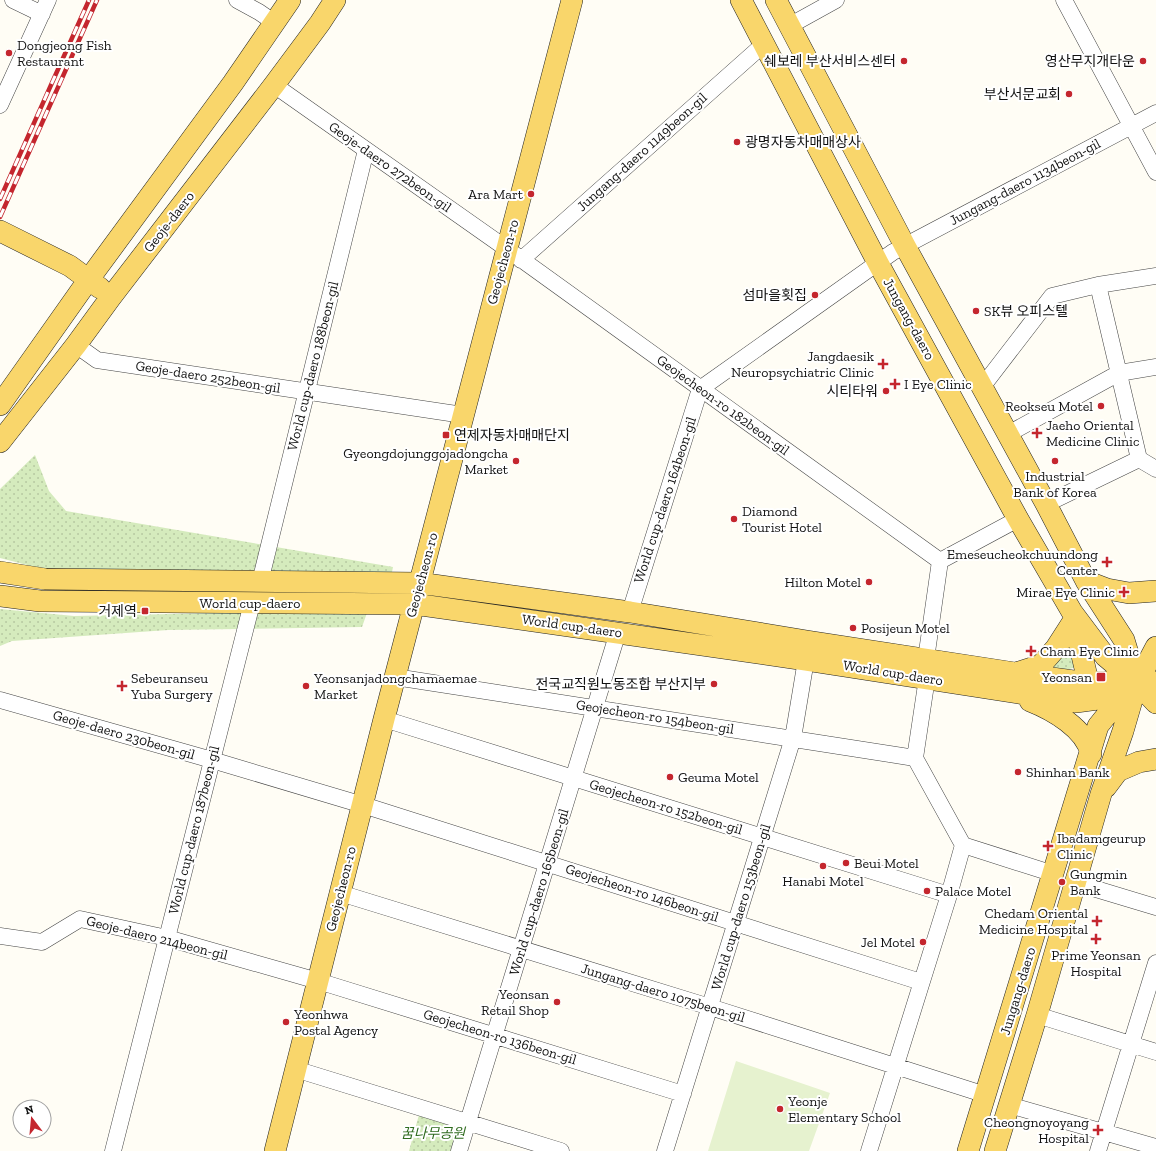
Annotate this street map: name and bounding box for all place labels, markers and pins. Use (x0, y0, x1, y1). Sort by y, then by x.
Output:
place label: Dongjeong Fish Restaurant (17, 37, 112, 70)
marker: Dongjeong Fish Restaurant (4, 48, 14, 58)
place label: 쉐보레 부산서비스센터 (764, 53, 896, 70)
place label: 영산무지개타운 (1045, 53, 1135, 70)
marker: 쉐보레 부산서비스센터 (899, 56, 909, 66)
marker: 영산무지개타운 (1138, 56, 1148, 66)
place label: 부산서문교회 (984, 86, 1061, 103)
marker: 부산서문교회 (1064, 89, 1074, 99)
place label: 광명자동차매매상사 (745, 134, 861, 151)
marker: 광명자동차매매상사 (732, 137, 742, 147)
place label: Ara Mart (468, 186, 524, 203)
marker: Ara Mart (526, 189, 536, 199)
place label: 섬마을횟집 (743, 287, 807, 304)
marker: 섬마을횟집 (810, 290, 820, 300)
place label: SK뷰 오피스텔 (984, 303, 1068, 320)
marker: SK뷰 오피스텔 (971, 306, 981, 316)
place label: Jangdaesik Neuropsychiatric Clinic (731, 348, 875, 381)
marker: Jangdaesik Neuropsychiatric Clinic (877, 358, 889, 370)
place label: I Eye Clinic (904, 376, 972, 393)
marker: I Eye Clinic (889, 378, 901, 390)
place label: 시티타워 (826, 383, 878, 400)
marker: 시티타워 (881, 386, 891, 396)
place label: Reokseu Motel (1005, 398, 1093, 415)
marker: Reokseu Motel (1096, 401, 1106, 411)
place label: Jaeho Oriental Medicine Clinic (1046, 417, 1139, 450)
place label: 연제자동차매매단지 (454, 427, 570, 444)
marker: Jaeho Oriental Medicine Clinic (1031, 427, 1043, 439)
marker: 연제자동차매매단지 (441, 430, 451, 440)
place label: Gyeongdojunggojadongcha Market (343, 445, 509, 478)
marker: Gyeongdojunggojadongcha Market (511, 456, 521, 466)
marker: Industrial Bank of Korea (1050, 456, 1060, 466)
place label: Industrial Bank of Korea (1013, 468, 1097, 501)
place label: Diamond Tourist Hotel (742, 503, 822, 536)
marker: Diamond Tourist Hotel (729, 514, 739, 524)
place label: Emeseucheokchuundong Center (947, 546, 1098, 579)
marker: Emeseucheokchuundong Center (1101, 556, 1113, 568)
place label: Hilton Motel (785, 574, 861, 591)
marker: Hilton Motel (864, 577, 874, 587)
place label: Mirae Eye Clinic (1016, 584, 1115, 601)
marker: Mirae Eye Clinic (1118, 586, 1130, 598)
place label: 거제역 (98, 603, 137, 620)
marker: 거제역 (140, 606, 150, 616)
place label: Posijeun Motel (861, 620, 950, 637)
marker: Posijeun Motel (848, 623, 858, 633)
place label: Cham Eye Clinic (1040, 643, 1139, 660)
marker: Cham Eye Clinic (1025, 645, 1037, 657)
place label: Yeonsan (1041, 669, 1092, 686)
place label: Sebeuranseu Yuba Surgery (130, 670, 214, 703)
place label: Yeonsanjadongchamaemae Market (313, 670, 477, 703)
marker: Yeonsan (1095, 671, 1107, 683)
place label: 전국교직원노동조합 부산지부 (535, 676, 706, 693)
marker: 전국교직원노동조합 부산지부 (709, 679, 719, 689)
marker: Sebeuranseu Yuba Surgery (116, 680, 128, 692)
marker: Yeonsanjadongchamaemae Market (301, 681, 311, 691)
place label: Shinhan Bank (1026, 764, 1110, 781)
marker: Shinhan Bank (1013, 767, 1023, 777)
place label: Geuma Motel (678, 769, 759, 786)
marker: Geuma Motel (665, 772, 675, 782)
place label: Ibadamgeurup Clinic (1057, 830, 1146, 863)
marker: Ibadamgeurup Clinic (1042, 840, 1054, 852)
place label: Beui Motel (854, 855, 919, 872)
marker: Beui Motel (841, 858, 851, 868)
marker: Hanabi Motel (818, 861, 828, 871)
place label: Gungmin Bank (1070, 866, 1127, 899)
place label: Hanabi Motel (782, 873, 864, 890)
marker: Gungmin Bank (1057, 877, 1067, 887)
place label: Palace Motel (935, 883, 1011, 900)
marker: Palace Motel (922, 886, 932, 896)
place label: Chedam Oriental Medicine Hospital (979, 905, 1088, 938)
marker: Chedam Oriental Medicine Hospital (1091, 915, 1103, 927)
marker: Prime Yeonsan Hospital (1090, 933, 1102, 945)
place label: Jel Motel (861, 934, 915, 951)
marker: Jel Motel (918, 937, 928, 947)
place label: Prime Yeonsan Hospital (1051, 947, 1141, 980)
place label: Yeonsan Retail Shop (481, 986, 549, 1019)
marker: Yeonsan Retail Shop (552, 997, 562, 1007)
place label: Yeonhwa Postal Agency (293, 1006, 379, 1039)
marker: Yeonhwa Postal Agency (281, 1017, 291, 1027)
place label: Yeonje Elementary School (787, 1093, 901, 1126)
marker: Yeonje Elementary School (775, 1104, 785, 1114)
place label: Cheongnoyoyang Hospital (984, 1114, 1089, 1147)
marker: Cheongnoyoyang Hospital (1092, 1124, 1104, 1136)

